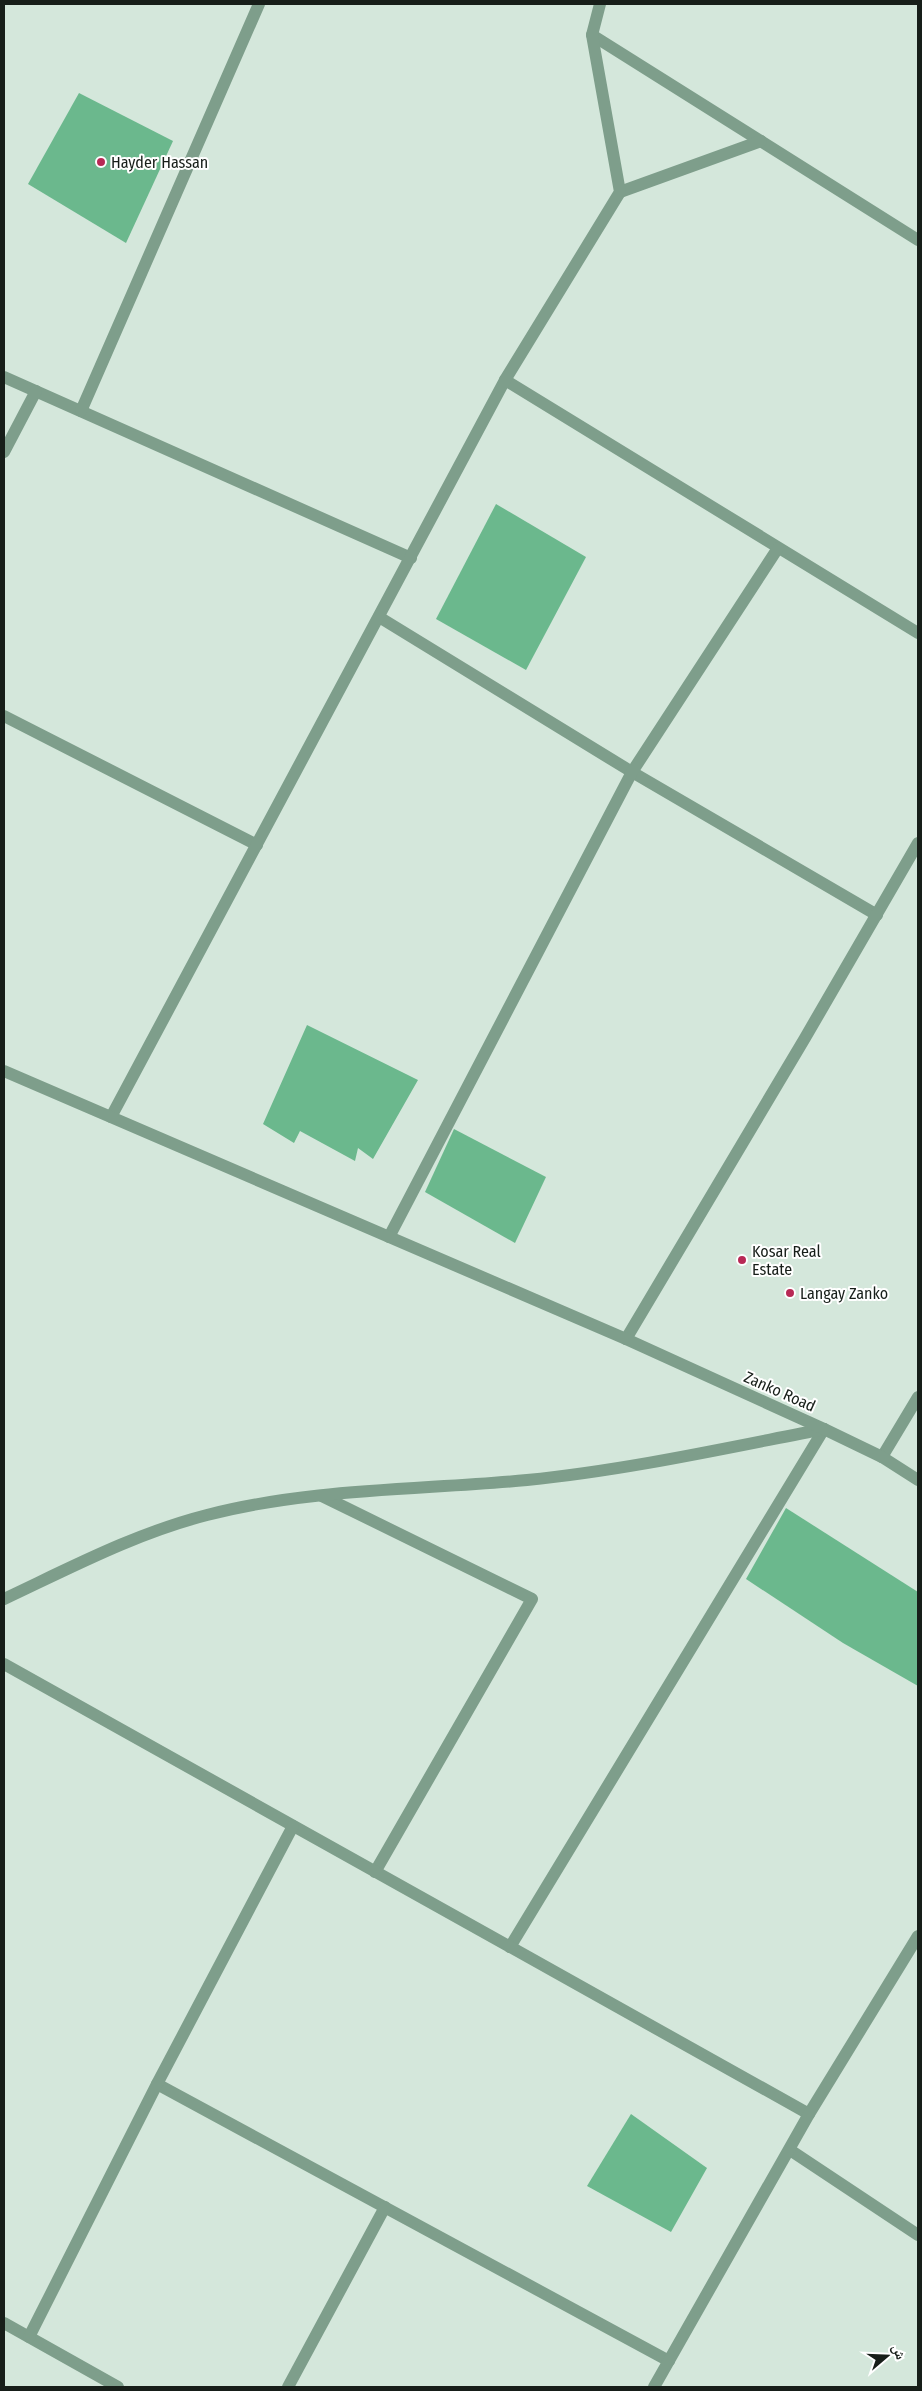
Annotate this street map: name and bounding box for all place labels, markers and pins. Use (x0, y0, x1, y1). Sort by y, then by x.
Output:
place label: Hayder Hassan (111, 153, 208, 172)
marker: Hayder Hassan (95, 156, 107, 168)
place label: Kosar Real Estate (752, 1242, 821, 1279)
marker: Kosar Real Estate (736, 1254, 748, 1266)
place label: Langay Zanko (800, 1284, 888, 1303)
marker: Langay Zanko (784, 1287, 796, 1299)

